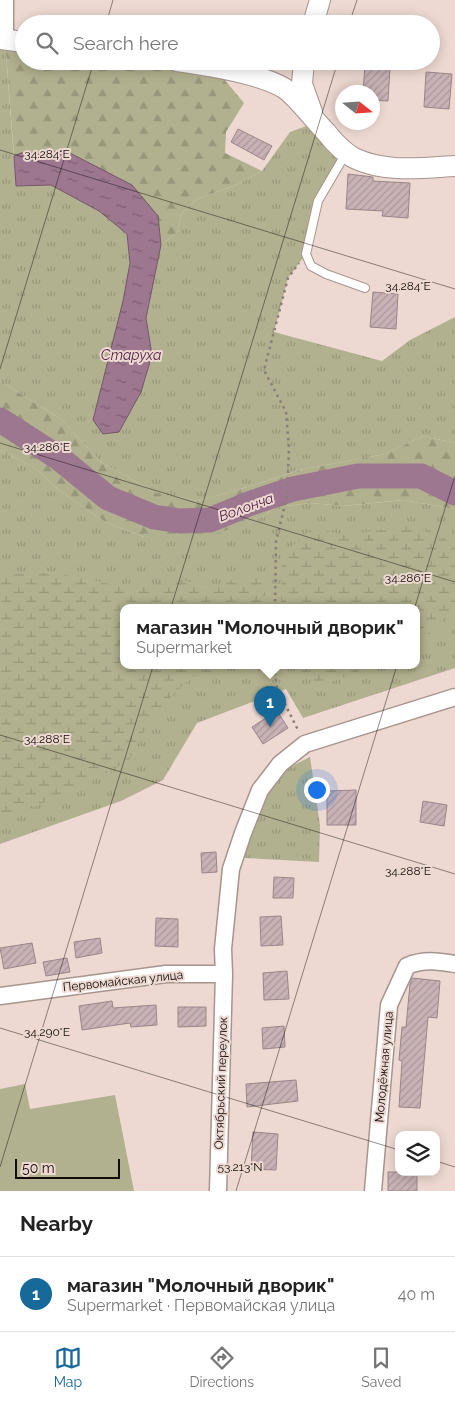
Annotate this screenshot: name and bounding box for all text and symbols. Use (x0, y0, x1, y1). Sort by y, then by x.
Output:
search box (15, 15, 440, 70)
icon: search (33, 29, 61, 57)
text: Search here (73, 32, 179, 54)
north arrow (335, 85, 380, 130)
text: 34.284°E (24, 147, 70, 161)
text: 34.284°E (385, 279, 431, 293)
water label: Старуха (101, 347, 161, 363)
text: 34.286°E (24, 440, 70, 454)
water label: Волонча (216, 490, 276, 524)
text: 34.286°E (385, 571, 431, 585)
popup (120, 604, 420, 669)
text: магазин "Молочный дворик" (136, 616, 404, 638)
text: Supermarket (136, 638, 232, 657)
pin: 1 (254, 686, 286, 727)
text: 34.288°E (24, 732, 70, 746)
your location (304, 777, 330, 803)
text: 34.288°E (385, 864, 431, 878)
street label: Первомайская улица (62, 968, 184, 994)
street label: Молодёжная улица (372, 1011, 396, 1123)
street label: Октябрьский переулок (212, 1016, 230, 1150)
text: 34.290°E (24, 1025, 70, 1039)
map controls (395, 1131, 440, 1176)
button: layers (395, 1131, 440, 1176)
scale bar (15, 1156, 120, 1179)
text: 50 m (22, 1160, 55, 1176)
text: 53.213°N (217, 1160, 263, 1174)
text: Nearby (20, 1211, 93, 1236)
text: магазин "Молочный дворик" (67, 1274, 334, 1296)
text: 1 (32, 1285, 40, 1304)
text: 40 m (398, 1285, 435, 1304)
text: Supermarket · Первомайская улица (67, 1296, 335, 1315)
tab: Map (54, 1344, 82, 1390)
tab: Directions (189, 1344, 254, 1390)
tab: Saved (361, 1344, 401, 1390)

